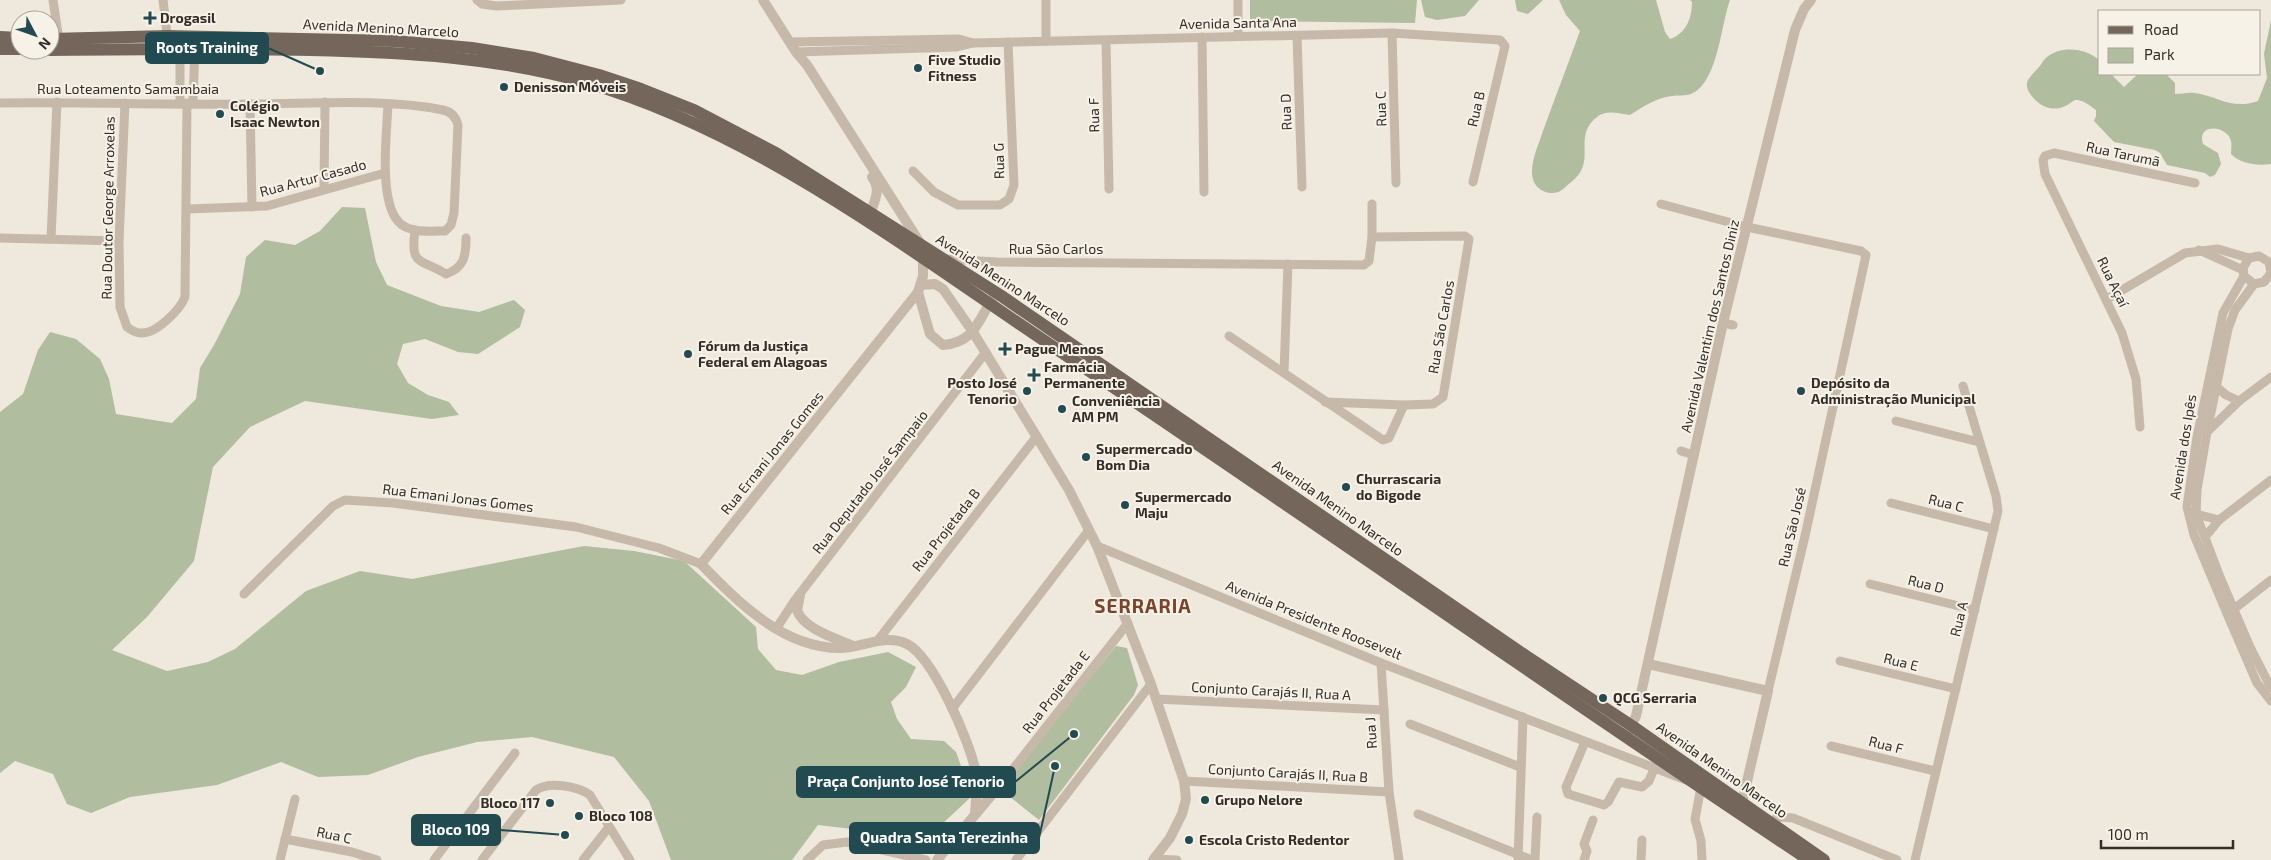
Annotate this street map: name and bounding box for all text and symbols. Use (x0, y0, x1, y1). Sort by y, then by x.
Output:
place label: Drogasil (160, 9, 216, 26)
north arrow (10, 10, 60, 60)
legend (2098, 10, 2261, 75)
marker: Drogasil (144, 12, 156, 24)
street label: Avenida Santa Ana (1179, 13, 1297, 32)
street label: Avenida Menino Marcelo (303, 15, 459, 40)
text: Road (2144, 20, 2179, 38)
callout: Roots Training (146, 33, 268, 63)
text: N (35, 34, 55, 53)
text: Roots Training (156, 38, 258, 56)
text: Park (2144, 45, 2175, 63)
place label: Five Studio Fitness (928, 51, 1001, 84)
marker: Five Studio Fitness (912, 62, 924, 74)
place label: Denisson Móveis (514, 78, 626, 95)
street label: Rua Loteamento Samambaia (37, 80, 219, 97)
marker: Denisson Móveis (498, 81, 510, 93)
street label: Rua B (1463, 89, 1488, 128)
street label: Rua C (1371, 91, 1390, 127)
street label: Rua D (1276, 93, 1295, 131)
place label: Colégio Isaac Newton (230, 97, 320, 130)
street label: Rua F (1085, 97, 1102, 133)
marker: Colégio Isaac Newton (214, 108, 226, 120)
street label: Rua Doutor George Arroxelas (97, 116, 118, 300)
street label: Rua Tarumã (2085, 137, 2162, 170)
street label: Rua G (990, 143, 1007, 179)
street label: Rua Artur Casado (258, 155, 368, 200)
street label: Avenida Valentim dos Santos Diniz (1677, 218, 1742, 434)
street label: Avenida Menino Marcelo (933, 230, 1073, 329)
street label: Rua São Carlos (1009, 240, 1103, 257)
street label: Rua Açaí (2093, 254, 2133, 311)
street label: Rua São Carlos (1424, 279, 1457, 375)
place label: Fórum da Justiça Federal em Alagoas (698, 337, 827, 370)
place label: Pague Menos (1015, 340, 1104, 357)
marker: Pague Menos (999, 343, 1011, 355)
marker: Fórum da Justiça Federal em Alagoas (682, 348, 694, 360)
place label: Farmácia Permanente (1044, 358, 1125, 391)
marker: Farmácia Permanente (1028, 369, 1040, 381)
place label: Posto José Tenorio (947, 374, 1017, 407)
place label: Depósito da Administração Municipal (1811, 374, 1976, 408)
marker: Posto José Tenorio (1021, 385, 1033, 397)
marker: Depósito da Administração Municipal (1795, 385, 1807, 397)
street label: Rua Ernani Jonas Gomes (717, 388, 827, 518)
place label: Conveniência AM PM (1072, 392, 1160, 425)
street label: Avenida dos Ipês (2166, 393, 2199, 501)
marker: Conveniência AM PM (1056, 403, 1068, 415)
street label: Rua Deputado José Sampaio (808, 406, 931, 557)
place label: Supermercado Bom Dia (1096, 440, 1193, 473)
marker: Supermercado Bom Dia (1080, 451, 1092, 463)
street label: Avenida Menino Marcelo (1269, 456, 1407, 559)
place label: Churrascaria do Bigode (1356, 470, 1441, 503)
street label: Rua Emani Jonas Gomes (382, 480, 535, 515)
marker: Churrascaria do Bigode (1340, 481, 1352, 493)
street label: Rua Projetada B (908, 485, 983, 575)
street label: Rua São José (1774, 485, 1809, 568)
place label: Supermercado Maju (1135, 488, 1232, 521)
street label: Rua C (1927, 490, 1965, 515)
marker: Supermercado Maju (1119, 499, 1131, 511)
street label: Rua D (1906, 571, 1946, 596)
street label: Avenida Presidente Roosevelt (1224, 576, 1405, 663)
district label: SERRARIA (1094, 594, 1192, 617)
street label: Rua A (1946, 599, 1971, 638)
street label: Rua Projetada E (1018, 647, 1093, 736)
street label: Rua E (1882, 649, 1920, 674)
street label: Conjunto Carajás II, Rua A (1191, 678, 1352, 703)
place label: QCG Serraria (1613, 689, 1697, 707)
marker: QCG Serraria (1597, 692, 1609, 704)
street label: Rua J (1361, 717, 1380, 750)
street label: Avenida Menino Marcelo (1653, 718, 1791, 821)
street label: Rua F (1867, 732, 1906, 757)
street label: Conjunto Carajás II, Rua B (1208, 760, 1368, 785)
callout: Praça Conjunto José Tenorio (797, 767, 1015, 797)
text: Praça Conjunto José Tenorio (807, 772, 1005, 792)
place label: Grupo Nelore (1215, 791, 1303, 808)
place label: Bloco 117 (480, 794, 541, 811)
marker: Grupo Nelore (1199, 794, 1211, 806)
marker: Bloco 117 (544, 797, 556, 809)
place label: Bloco 108 (589, 807, 653, 824)
marker: Bloco 108 (573, 810, 585, 822)
callout: Bloco 109 (412, 815, 500, 845)
scale bar (2101, 818, 2234, 850)
text: Bloco 109 (422, 820, 490, 838)
street label: Rua C (315, 823, 353, 847)
callout: Quadra Santa Terezinha (850, 823, 1039, 853)
text: 100 m (2108, 825, 2149, 843)
text: Quadra Santa Terezinha (860, 828, 1028, 847)
place label: Escola Cristo Redentor (1199, 831, 1349, 848)
marker: Escola Cristo Redentor (1183, 834, 1195, 846)

